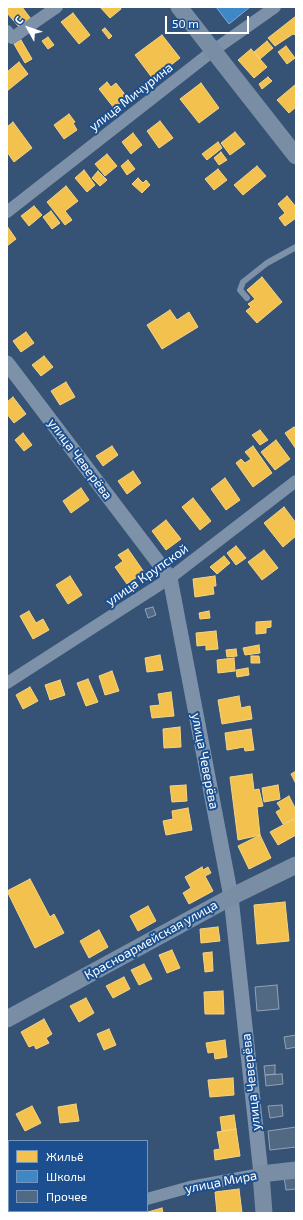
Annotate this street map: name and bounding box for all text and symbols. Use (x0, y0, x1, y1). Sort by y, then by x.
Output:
north arrow (8, 8, 48, 48)
scale bar (167, 8, 251, 34)
text: С (11, 13, 25, 27)
text: 50 m (172, 16, 199, 30)
street label: улица Мичурина (86, 59, 176, 135)
street label: улица Чеверёва (44, 415, 116, 503)
street label: улица Крупской (103, 541, 191, 609)
street label: улица Чеверёва (188, 712, 222, 810)
street label: Красноармейская улица (82, 897, 220, 983)
street label: улица Чеверёва (238, 1033, 264, 1131)
legend (8, 1140, 148, 1212)
text: Жильё (46, 1149, 83, 1163)
street label: улица Мира (184, 1167, 258, 1197)
text: Школы (46, 1169, 86, 1183)
text: Прочее (46, 1189, 87, 1203)

